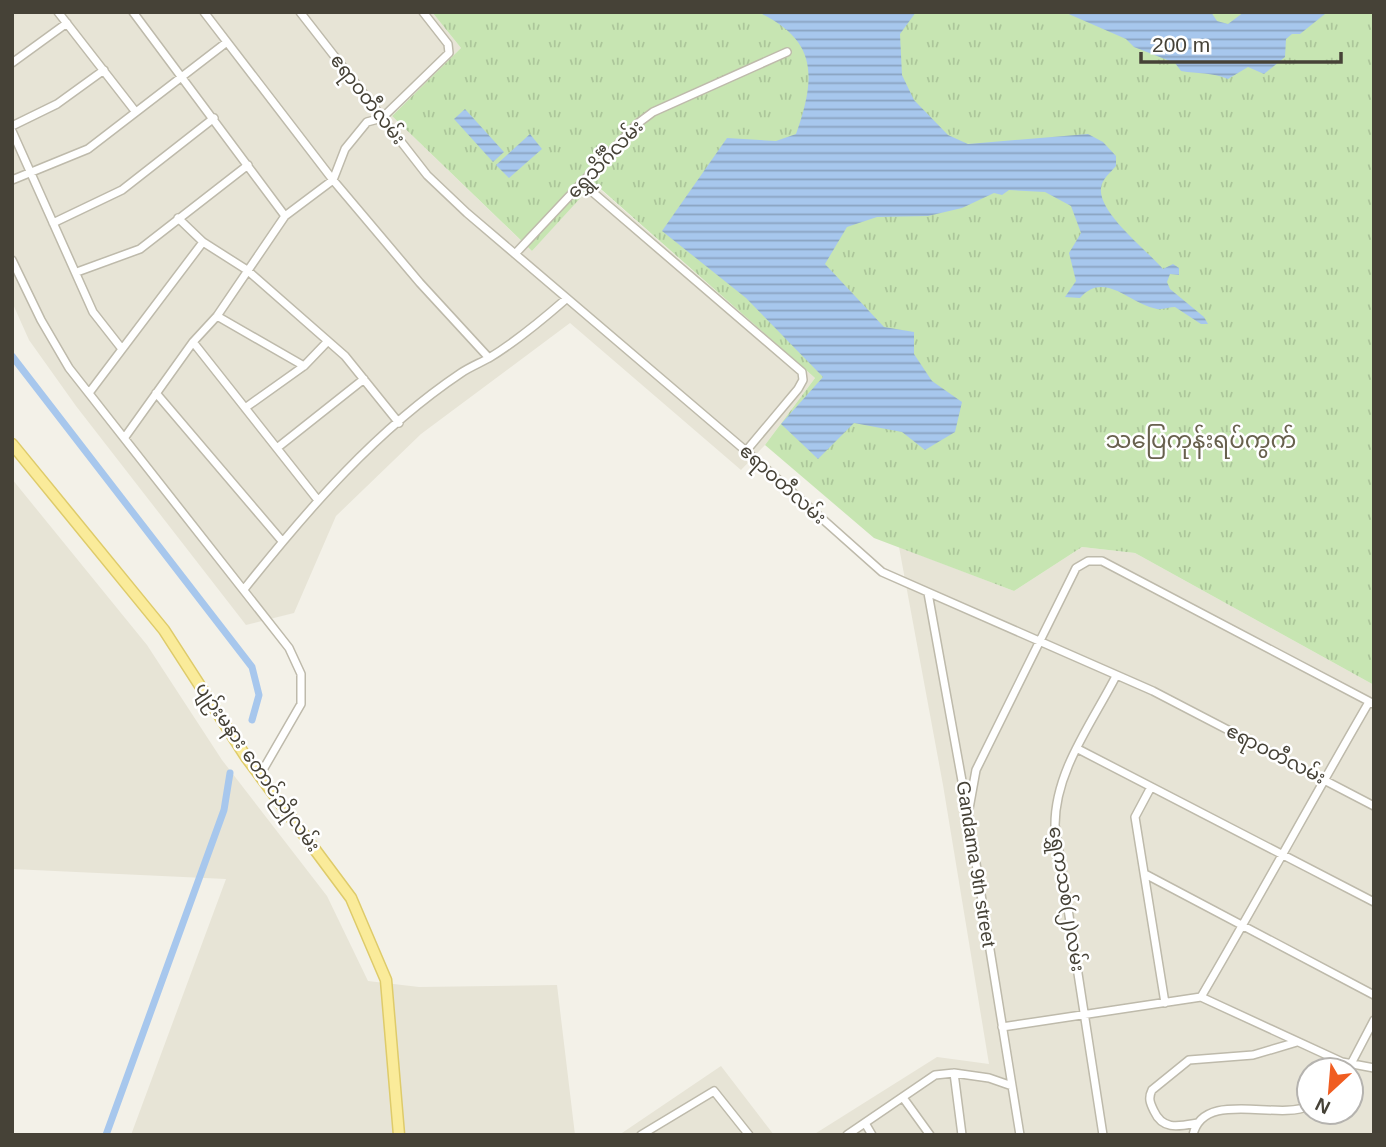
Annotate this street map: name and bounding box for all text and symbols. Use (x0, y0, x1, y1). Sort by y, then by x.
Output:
scale bar (1141, 21, 1340, 65)
text: 200 m (1152, 33, 1210, 56)
street label: ဧရာဝတီလမ်း (322, 47, 413, 151)
street label: ရွှေသိင်္ဂီလမ်း (560, 113, 651, 206)
district label: သပြေကုန်းရပ်ကွက် (1106, 424, 1296, 459)
street label: ဧရာဝတီလမ်း (732, 437, 833, 532)
street label: ပျဉ်းမနား တောင်ညိုလမ်း (187, 676, 328, 859)
street label: ဧရာဝတီလမ်း (1221, 716, 1331, 792)
street label: Gandama 9th street (952, 779, 1000, 949)
street label: ရွှေကသစ်(၂)လမ်း (1040, 824, 1093, 974)
north arrow (1295, 1056, 1365, 1126)
text: N (1312, 1093, 1334, 1118)

